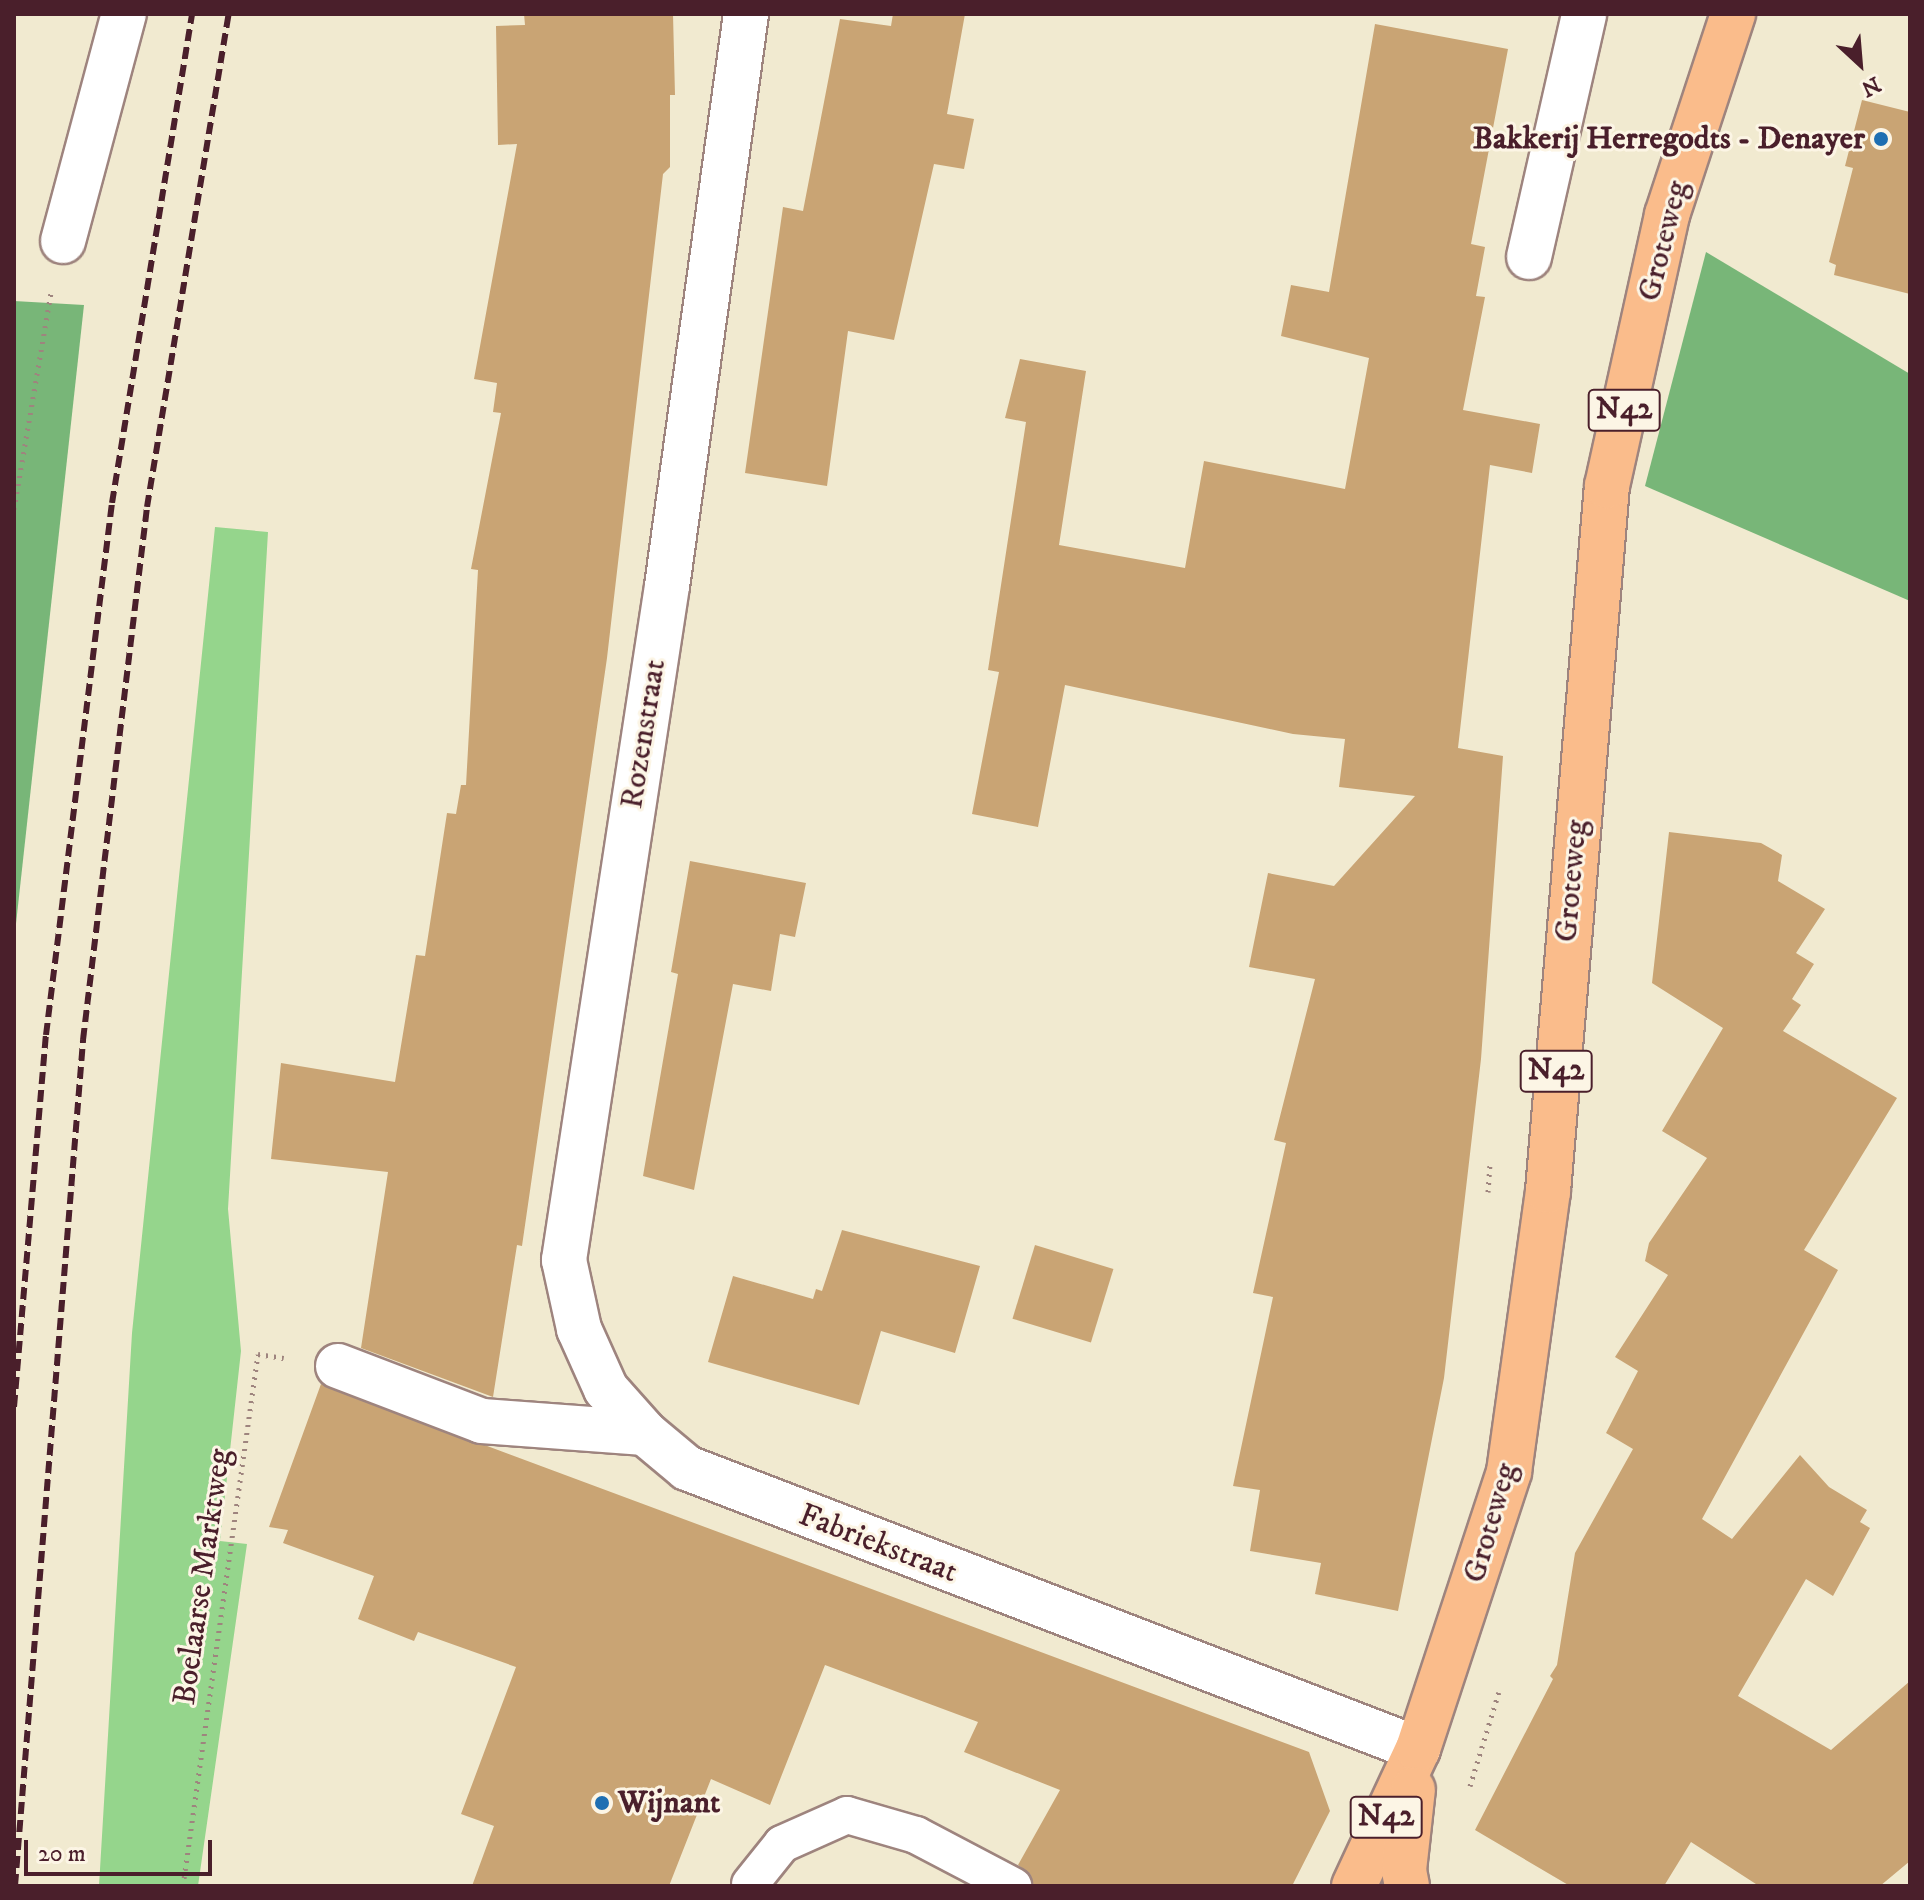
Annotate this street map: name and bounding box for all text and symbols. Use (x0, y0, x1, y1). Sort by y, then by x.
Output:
north arrow (1820, 24, 1900, 104)
text: N (1857, 70, 1885, 102)
place label: Bakkerij Herregodts - Denayer (1473, 120, 1865, 158)
marker: Bakkerij Herregodts - Denayer (1872, 130, 1890, 148)
street label: Groteweg (1631, 177, 1697, 305)
road number: N42 (1586, 384, 1662, 436)
street label: Rozenstraat (613, 657, 675, 811)
street label: Groteweg (1548, 818, 1596, 944)
road number: N42 (1518, 1045, 1594, 1097)
street label: Boelaarse Marktweg (166, 1446, 240, 1708)
street label: Groteweg (1456, 1459, 1526, 1587)
street label: Fabriekstraat (793, 1496, 963, 1592)
place label: Wijnant (618, 1784, 720, 1822)
road number: N42 (1348, 1791, 1424, 1843)
marker: Wijnant (593, 1794, 611, 1812)
scale bar (28, 1824, 216, 1874)
text: 20 m (38, 1839, 86, 1869)

